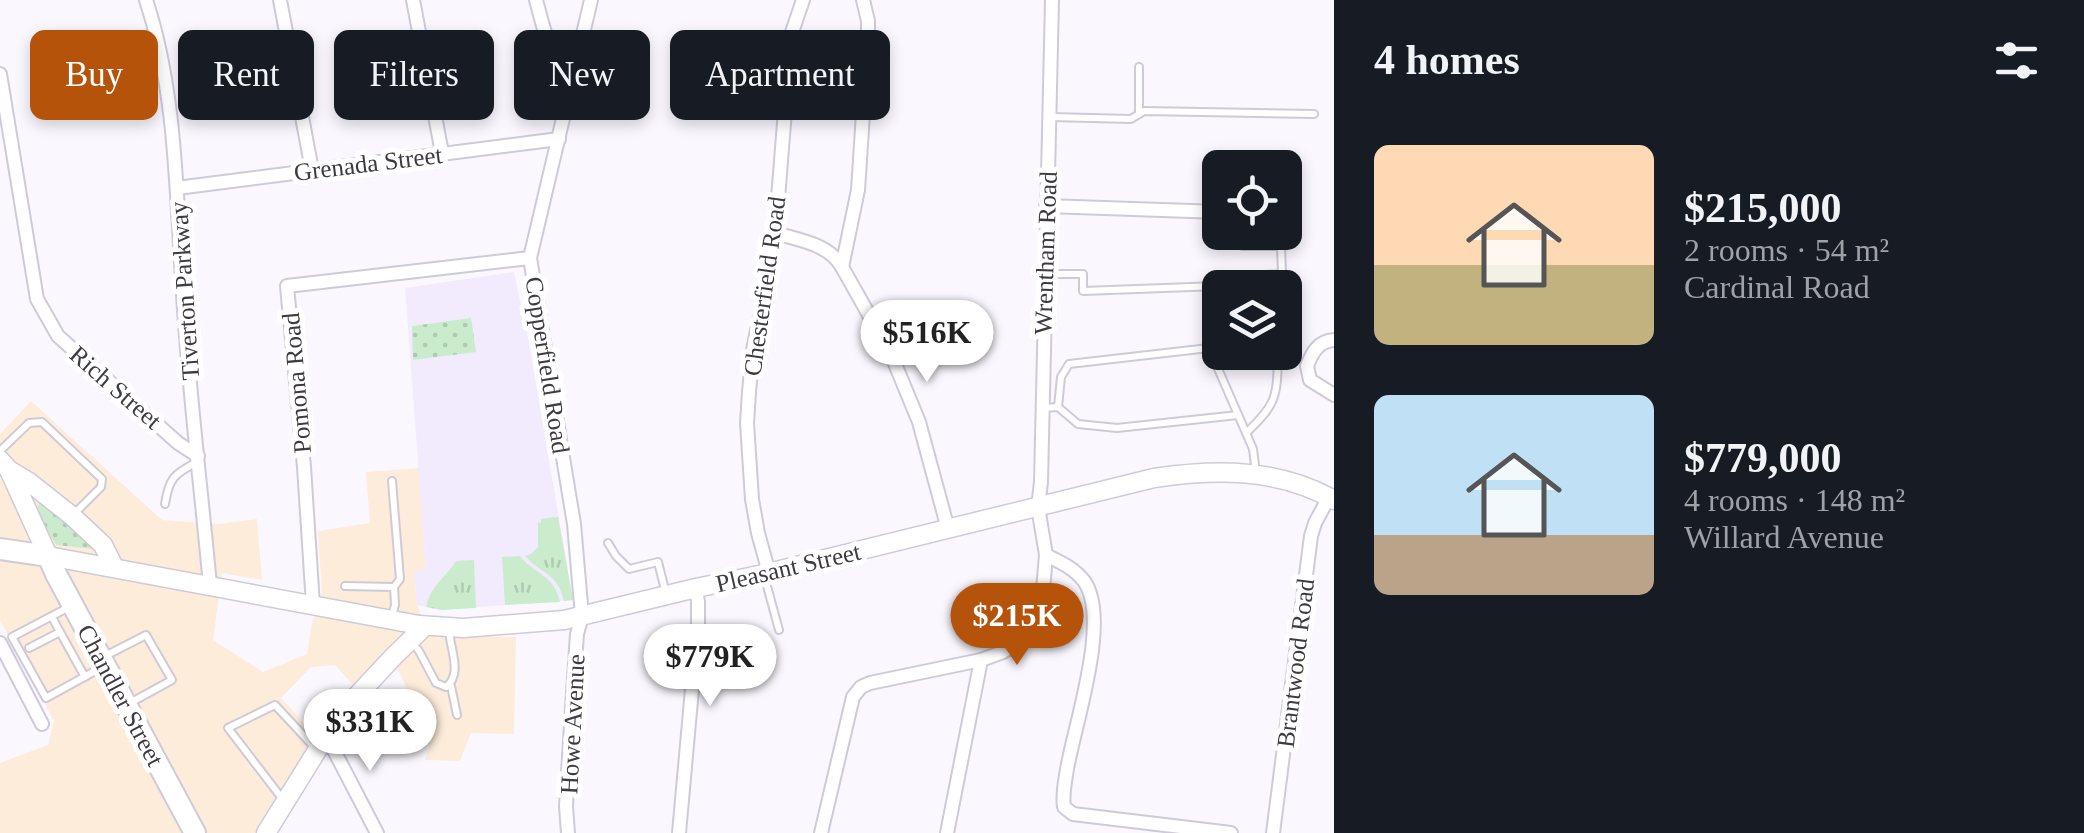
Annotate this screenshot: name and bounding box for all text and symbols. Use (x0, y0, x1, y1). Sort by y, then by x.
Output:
chip: Buy (30, 30, 158, 120)
chip: Rent (178, 30, 314, 120)
chip: Filters (334, 30, 494, 120)
chip: New (514, 30, 650, 120)
chip: Apartment (670, 30, 890, 120)
icon: filters (1989, 33, 2044, 88)
text: 4 homes (1374, 37, 1520, 83)
street label: Grenada Street (292, 141, 444, 186)
map controls (1202, 150, 1302, 370)
button: locate (1202, 150, 1302, 250)
street label: Wrentham Road (1029, 170, 1062, 335)
icon: home (1454, 185, 1574, 305)
text: $215,000 (1684, 185, 1842, 231)
street label: Chesterfield Road (739, 194, 791, 378)
street label: Tiverton Parkway (165, 200, 204, 381)
text: 2 rooms · 54 m² (1684, 232, 1889, 268)
text: Cardinal Road (1684, 269, 1870, 305)
button: layers (1202, 270, 1302, 370)
street label: Copperfield Road (520, 275, 575, 456)
pin: $516K (857, 300, 997, 385)
street label: Pomona Road (277, 311, 316, 454)
text: $516K (883, 314, 971, 350)
street label: Rich Street (65, 341, 167, 434)
icon: home (1454, 435, 1574, 555)
text: $779,000 (1684, 435, 1842, 481)
text: 4 rooms · 148 m² (1684, 482, 1905, 518)
text: Willard Avenue (1684, 519, 1884, 555)
street label: Pleasant Street (713, 538, 863, 597)
street label: Brantwood Road (1272, 576, 1319, 749)
pin: $215K (947, 583, 1087, 668)
text: $215K (973, 597, 1061, 633)
street label: Chandler Street (72, 620, 169, 771)
pin: $779K (640, 624, 780, 709)
text: $779K (666, 638, 754, 674)
street label: Howe Avenue (555, 653, 590, 795)
pin: $331K (300, 689, 440, 774)
text: $331K (326, 703, 414, 739)

